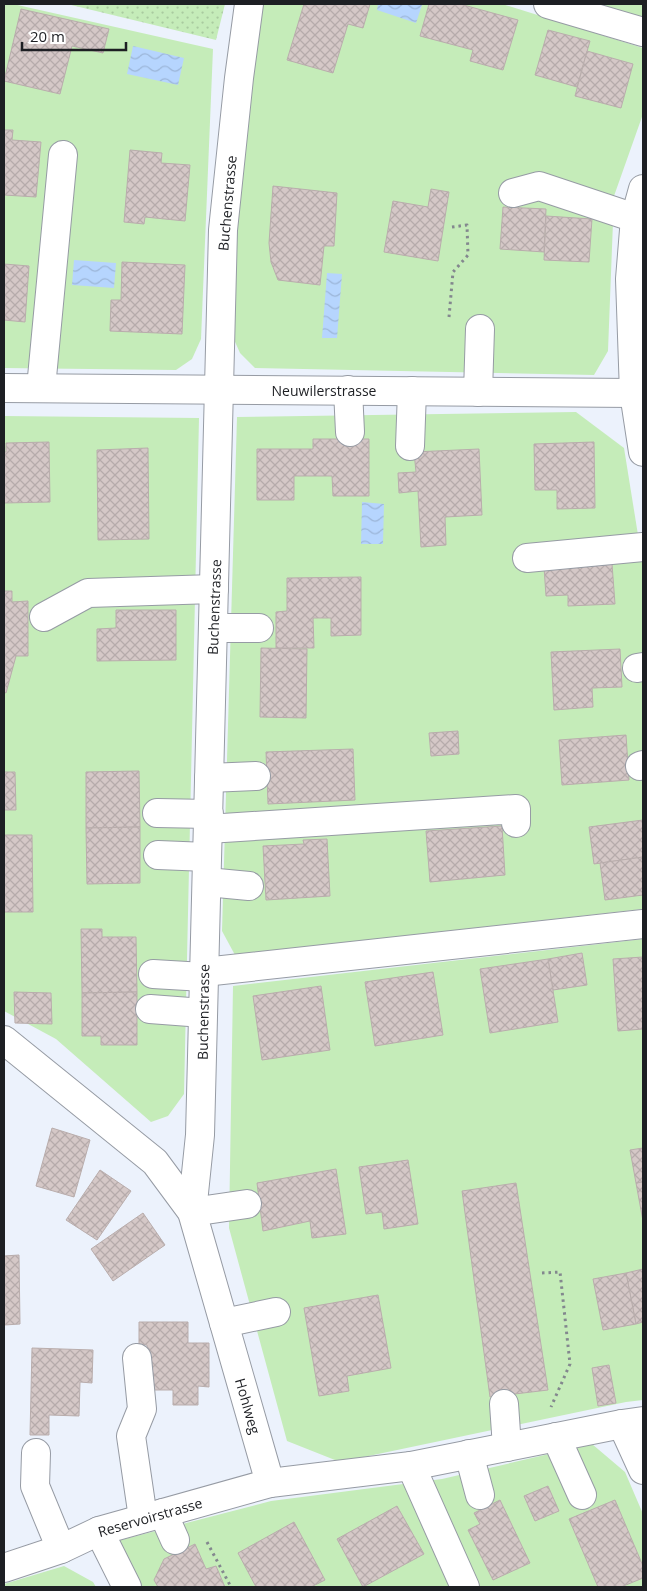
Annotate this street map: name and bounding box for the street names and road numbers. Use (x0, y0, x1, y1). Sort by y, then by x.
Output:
street label: Buchenstrasse (213, 154, 241, 252)
street label: Neuwilerstrasse (272, 381, 377, 400)
street label: Buchenstrasse (203, 559, 225, 655)
street label: Buchenstrasse (193, 964, 213, 1060)
street label: Hohlweg (231, 1376, 265, 1436)
street label: Reservoirstrasse (96, 1493, 205, 1541)

